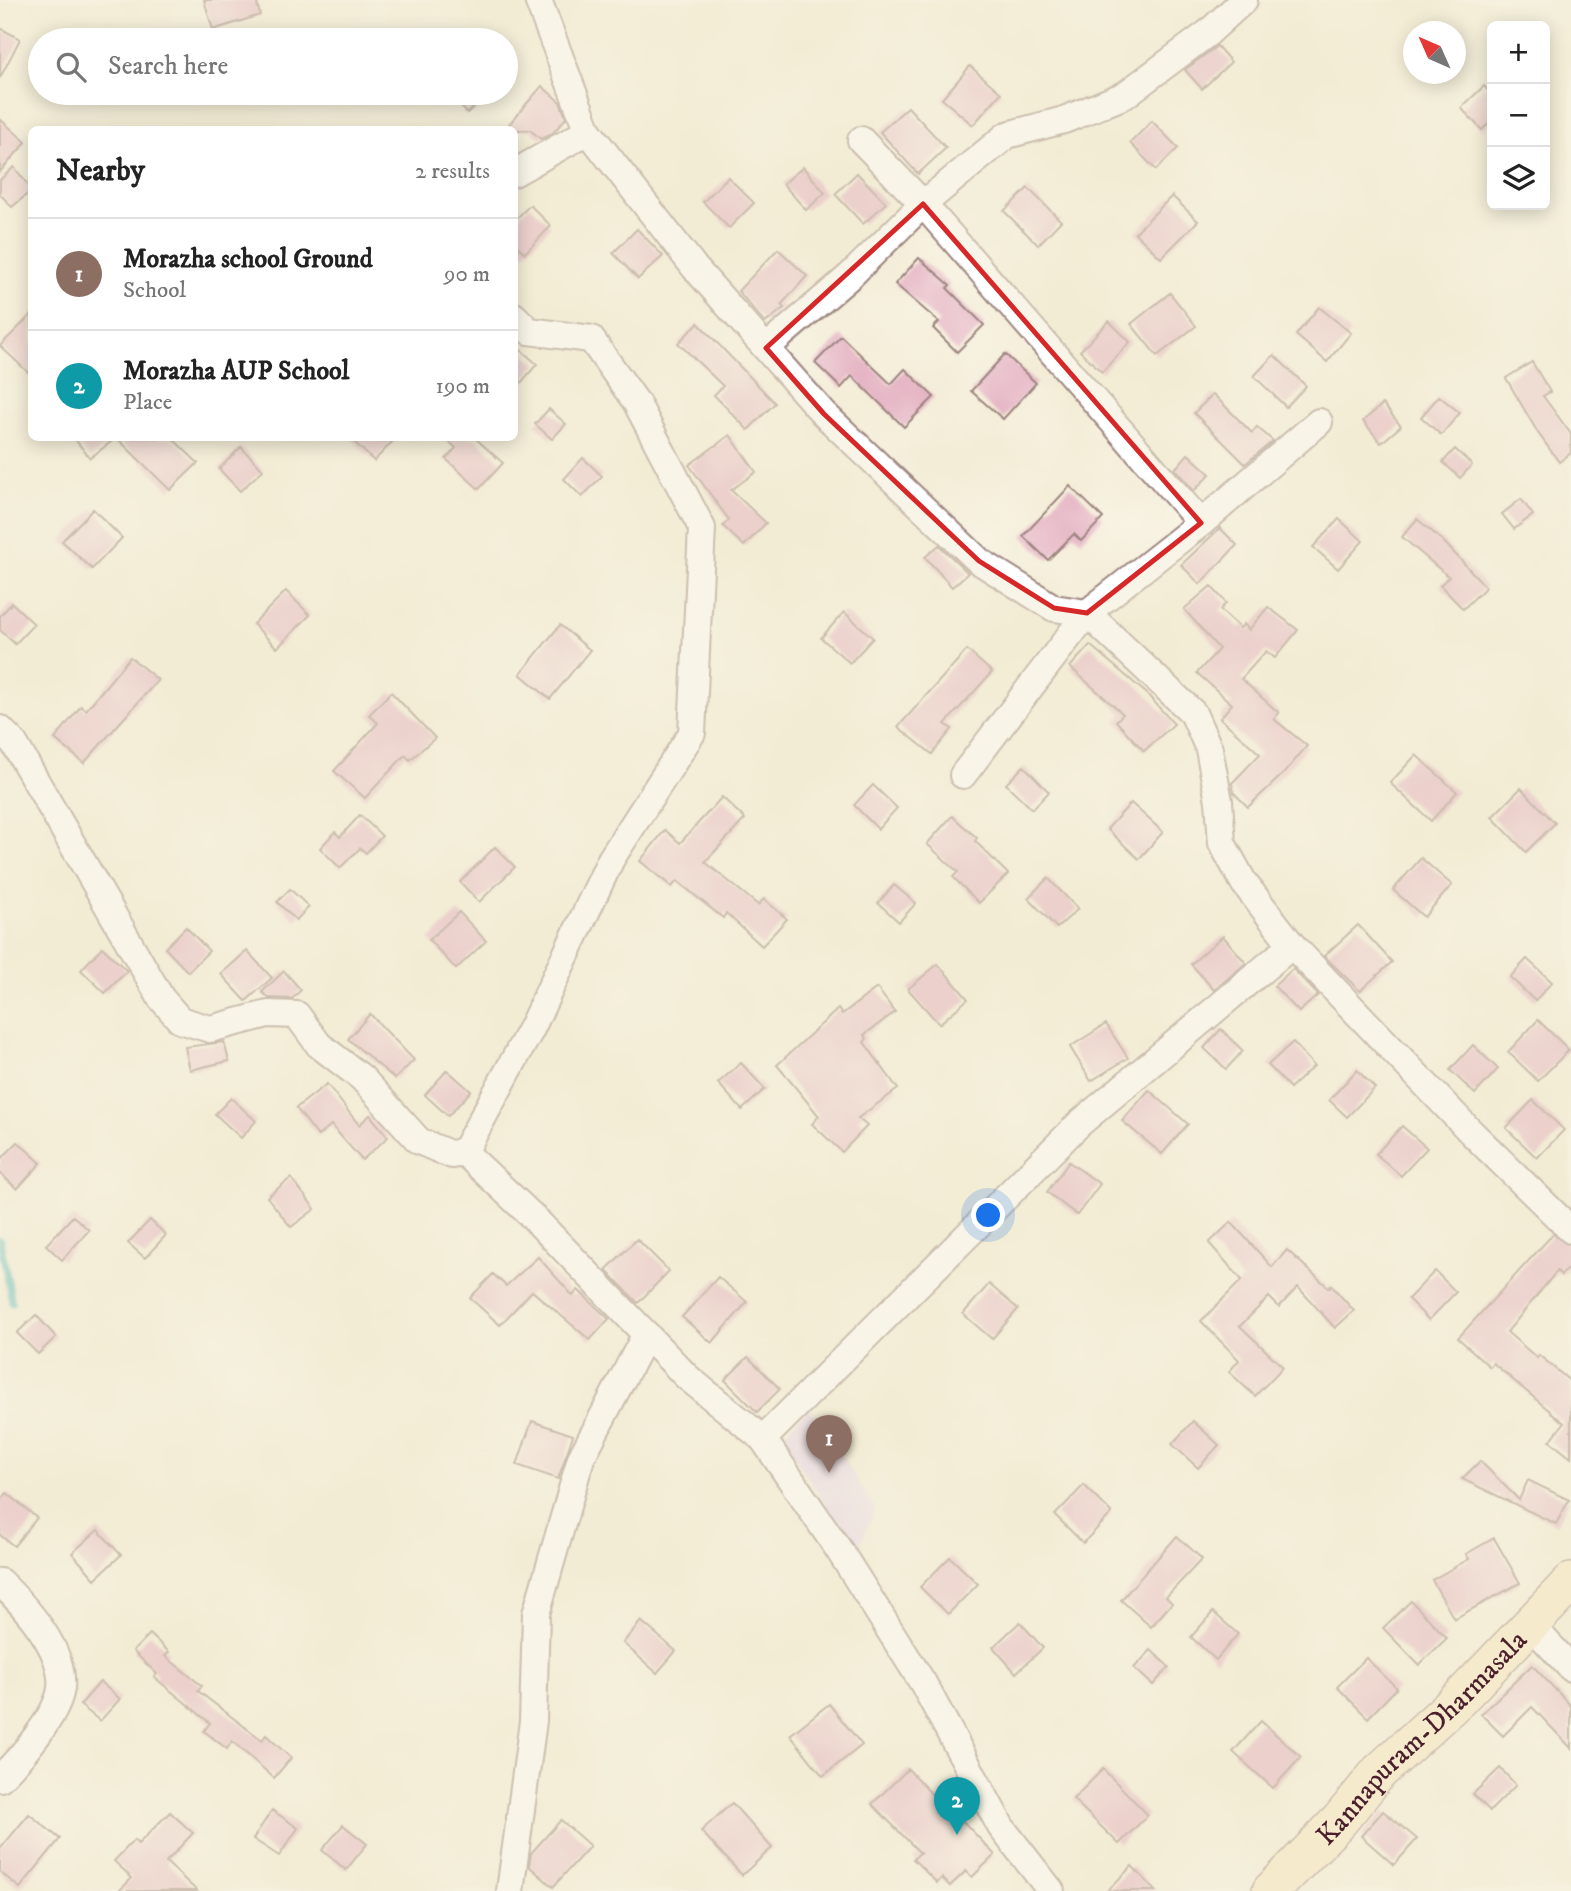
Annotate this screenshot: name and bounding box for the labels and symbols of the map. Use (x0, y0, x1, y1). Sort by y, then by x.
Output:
north arrow (1403, 21, 1466, 84)
your location (971, 1198, 1005, 1232)
pin: 1 (806, 1415, 852, 1473)
street label: Kannapuram-Dharmasala (1309, 1623, 1535, 1853)
pin: 2 (934, 1777, 980, 1835)

